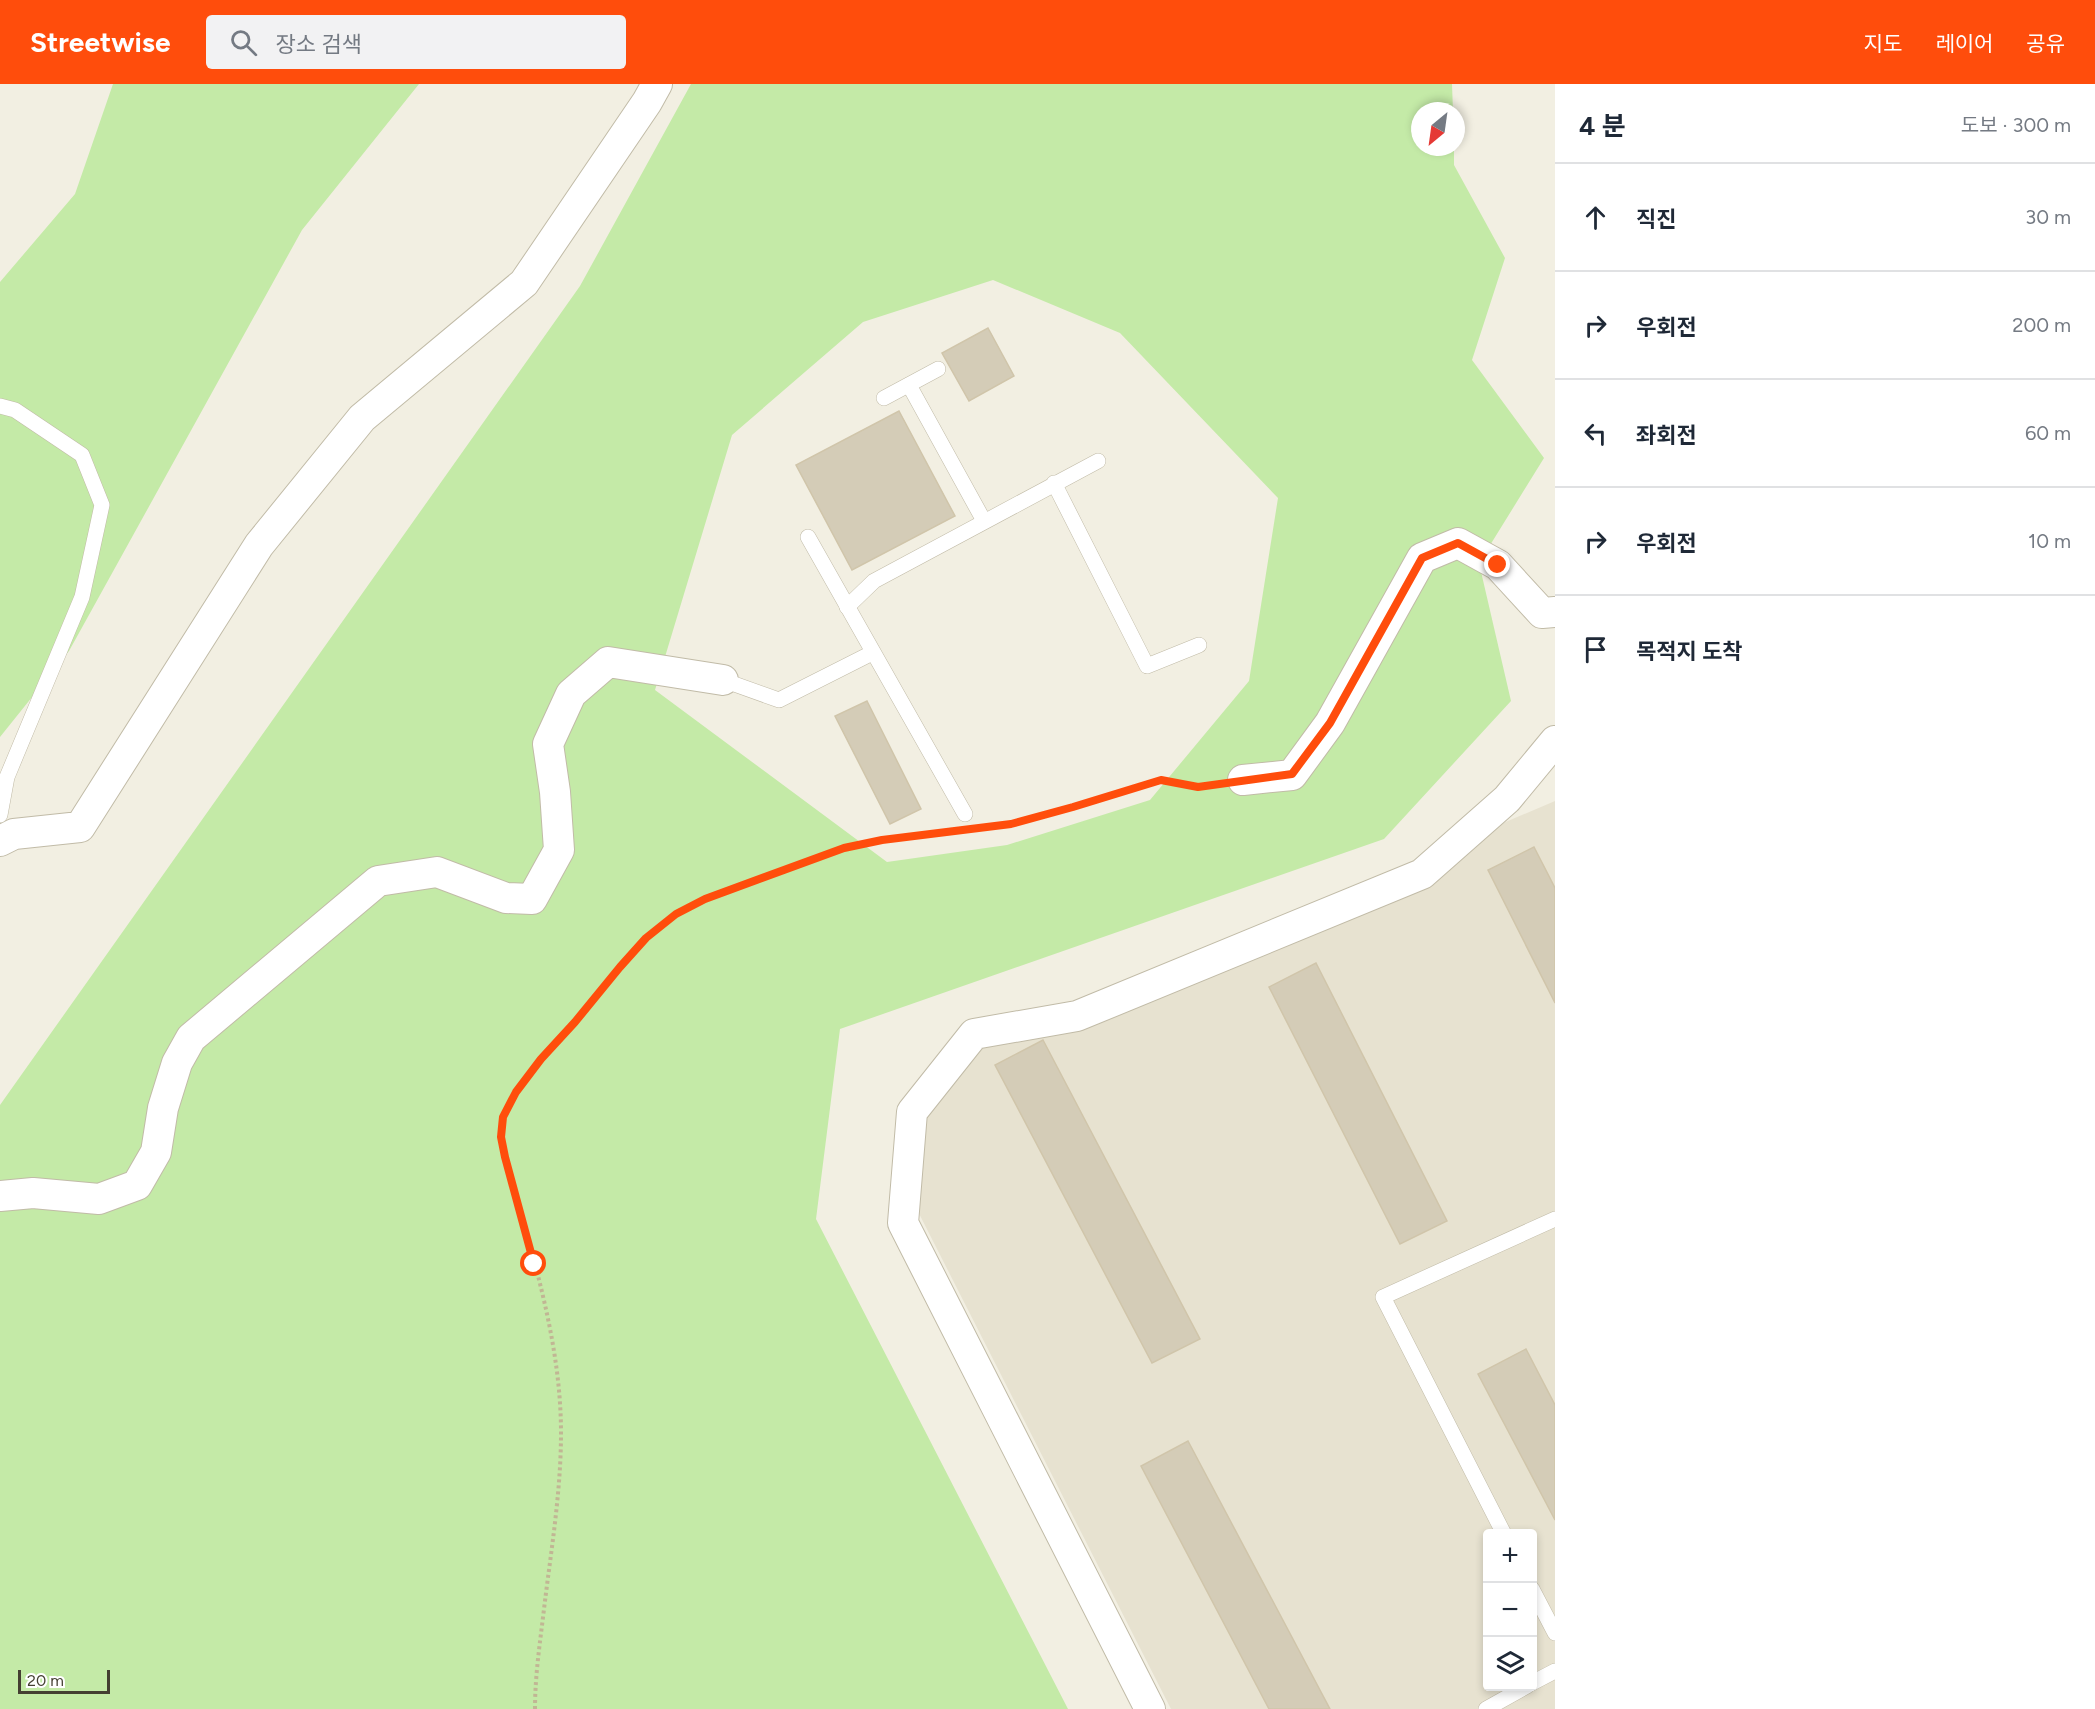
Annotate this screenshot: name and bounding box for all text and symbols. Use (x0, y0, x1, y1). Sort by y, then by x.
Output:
search box (206, 15, 626, 69)
text: Streetwise (30, 25, 170, 59)
icon: search (227, 26, 260, 59)
text: 장소 검색 (275, 31, 362, 58)
text: 지도 (1864, 31, 1902, 56)
text: 레이어 (1935, 31, 1993, 56)
text: 공유 (2026, 31, 2065, 56)
north arrow (1411, 102, 1465, 156)
text: 4 분 (1579, 110, 1626, 142)
text: 도보 · 300 m (1961, 113, 2071, 137)
icon: ahead (1579, 201, 1612, 234)
text: 30 m (2025, 205, 2071, 229)
text: 직진 (1636, 206, 1676, 233)
icon: right (1579, 309, 1612, 342)
text: 200 m (2012, 313, 2071, 337)
text: 우회전 (1636, 314, 1697, 341)
icon: left (1579, 417, 1612, 450)
text: 60 m (2025, 421, 2071, 445)
text: 좌회전 (1636, 422, 1697, 449)
icon: right (1579, 525, 1612, 558)
text: 10 m (2028, 529, 2071, 553)
text: 우회전 (1636, 530, 1697, 557)
route end (1484, 551, 1510, 577)
icon: arrive (1579, 633, 1612, 666)
text: 목적지 도착 (1636, 638, 1742, 665)
route start (520, 1250, 546, 1276)
map controls (1483, 1529, 1537, 1691)
button: + (1483, 1529, 1537, 1583)
button: − (1483, 1583, 1537, 1637)
button: layers (1483, 1637, 1537, 1691)
scale bar (18, 1667, 110, 1694)
text: 20 m (27, 1671, 64, 1690)

